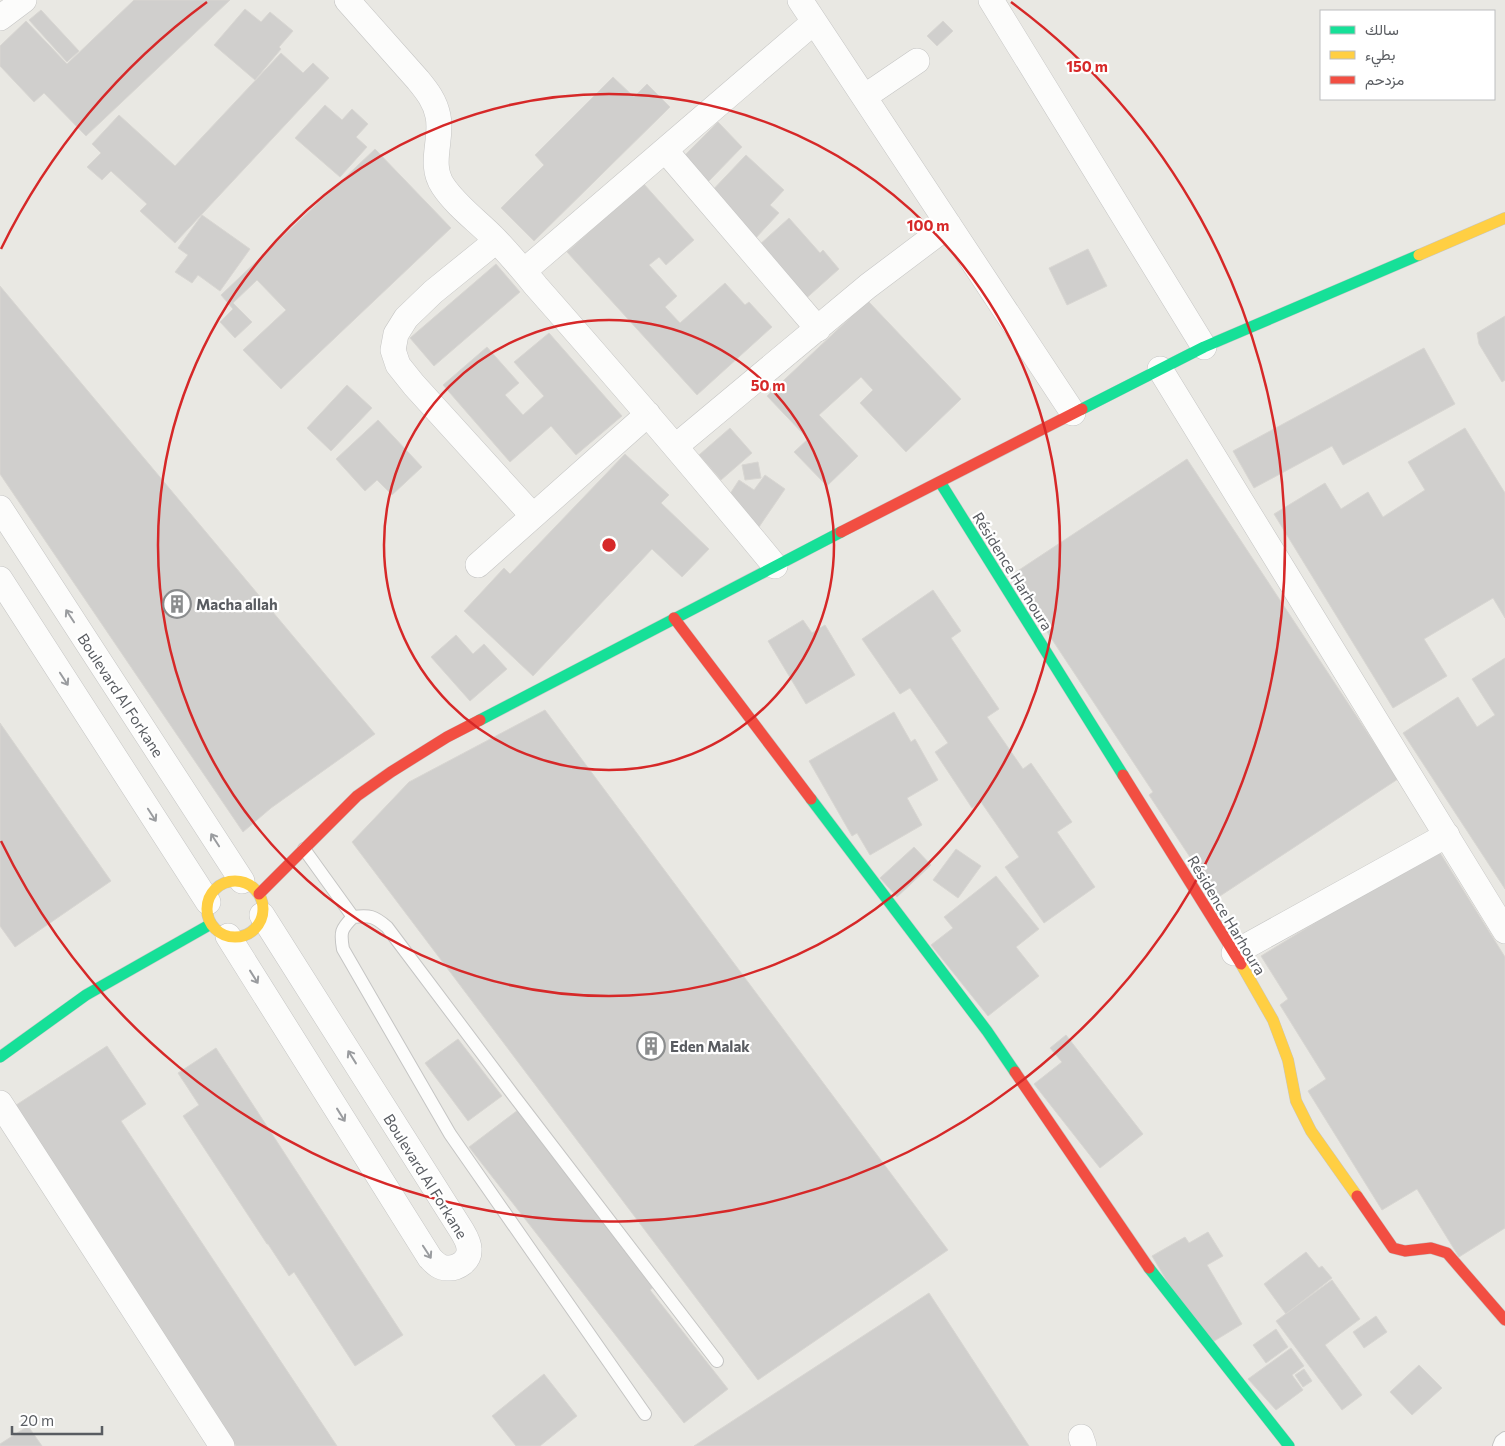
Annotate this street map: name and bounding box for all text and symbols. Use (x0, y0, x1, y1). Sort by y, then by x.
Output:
legend (1320, 10, 1495, 100)
text: سالك (1365, 20, 1399, 38)
text: بطيء (1365, 45, 1395, 68)
text: 150 m (1066, 57, 1108, 75)
text: مزدحم (1365, 70, 1404, 90)
text: 100 m (907, 216, 949, 234)
text: 50 m (751, 376, 785, 394)
street label: Résidence Harhoura (969, 508, 1057, 634)
centre of rings (600, 536, 618, 554)
building icon: Macha allah (162, 589, 192, 619)
place label: Macha allah (196, 595, 278, 613)
one-way arrow (65, 609, 75, 623)
street label: Boulevard Al Forkane (74, 630, 168, 760)
one-way arrow (59, 672, 70, 686)
one-way arrow (148, 808, 158, 822)
one-way arrow (210, 834, 220, 848)
street label: Résidence Harhoura (1184, 852, 1270, 978)
one-way arrow (250, 970, 260, 984)
building icon: Eden Malak (636, 1031, 666, 1061)
place label: Eden Malak (670, 1037, 750, 1055)
one-way arrow (347, 1050, 357, 1064)
one-way arrow (336, 1107, 346, 1121)
street label: Boulevard Al Forkane (380, 1110, 472, 1242)
one-way arrow (422, 1245, 432, 1259)
scale bar (12, 1404, 102, 1436)
text: 20 m (20, 1411, 54, 1429)

